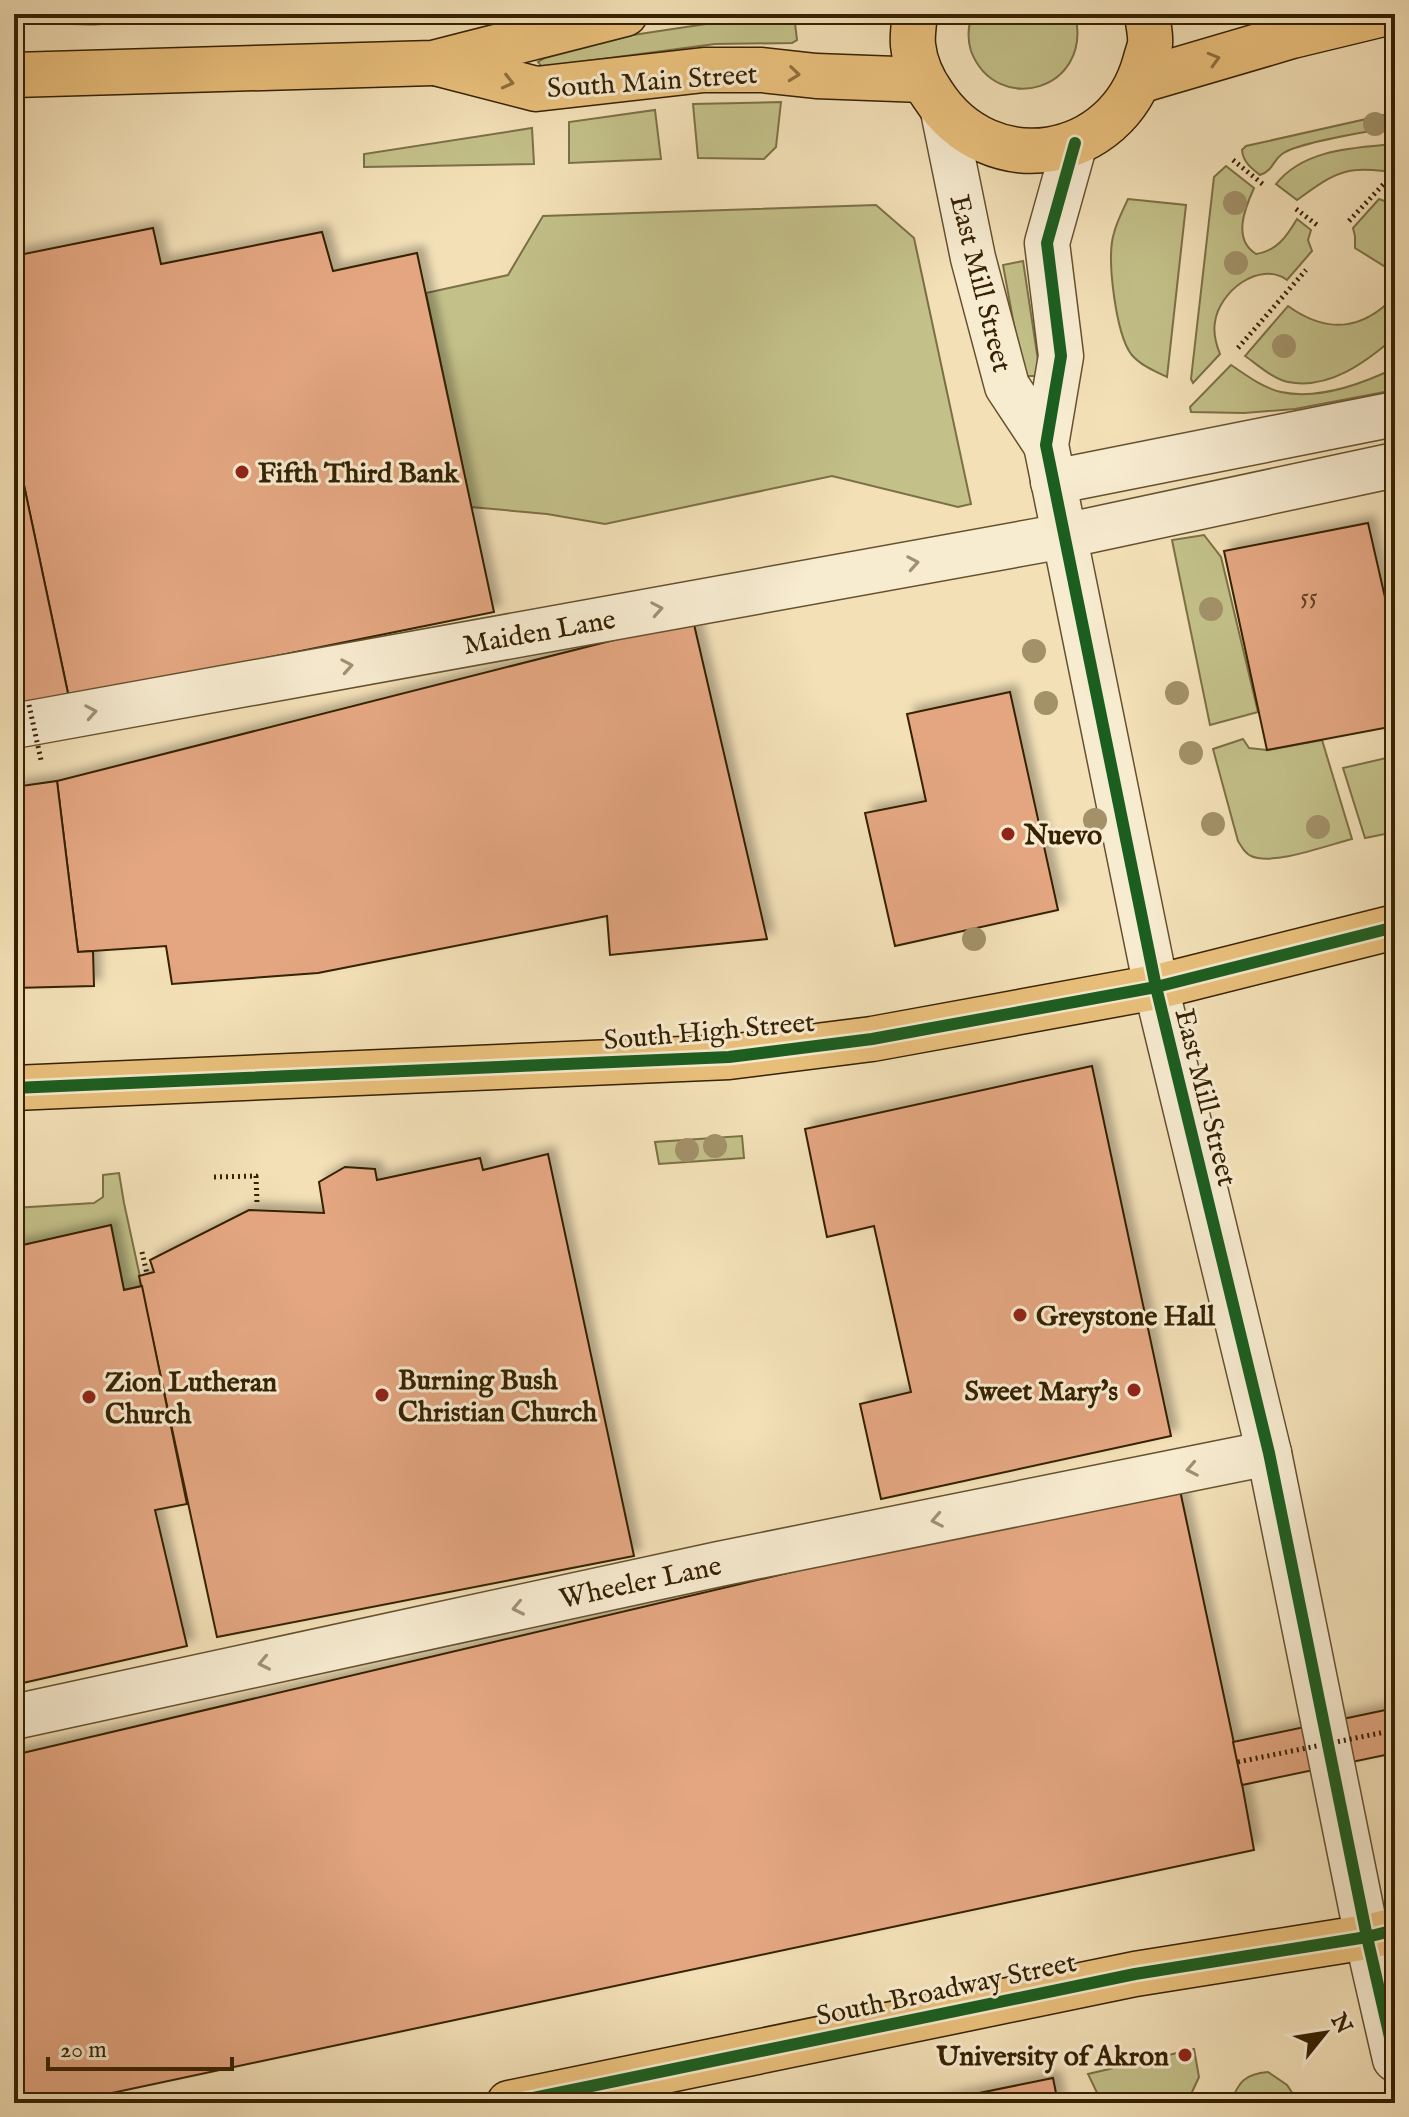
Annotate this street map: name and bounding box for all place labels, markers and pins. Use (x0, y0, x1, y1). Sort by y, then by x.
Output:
place label: Fifth Third Bank (258, 457, 460, 492)
marker: Fifth Third Bank (233, 463, 251, 481)
place label: Nuevo (1023, 819, 1102, 854)
marker: Nuevo (999, 825, 1017, 843)
place label: Greystone Hall (1036, 1300, 1216, 1335)
marker: Greystone Hall (1011, 1306, 1029, 1324)
place label: Burning Bush Christian Church (398, 1364, 598, 1431)
place label: Zion Lutheran Church (105, 1366, 277, 1433)
place label: Sweet Mary's (964, 1375, 1118, 1410)
marker: Sweet Mary's (1125, 1381, 1143, 1399)
marker: Burning Bush Christian Church (373, 1386, 391, 1404)
marker: Zion Lutheran Church (80, 1388, 98, 1406)
place label: University of Akron (936, 2040, 1169, 2075)
marker: University of Akron (1176, 2046, 1194, 2064)

